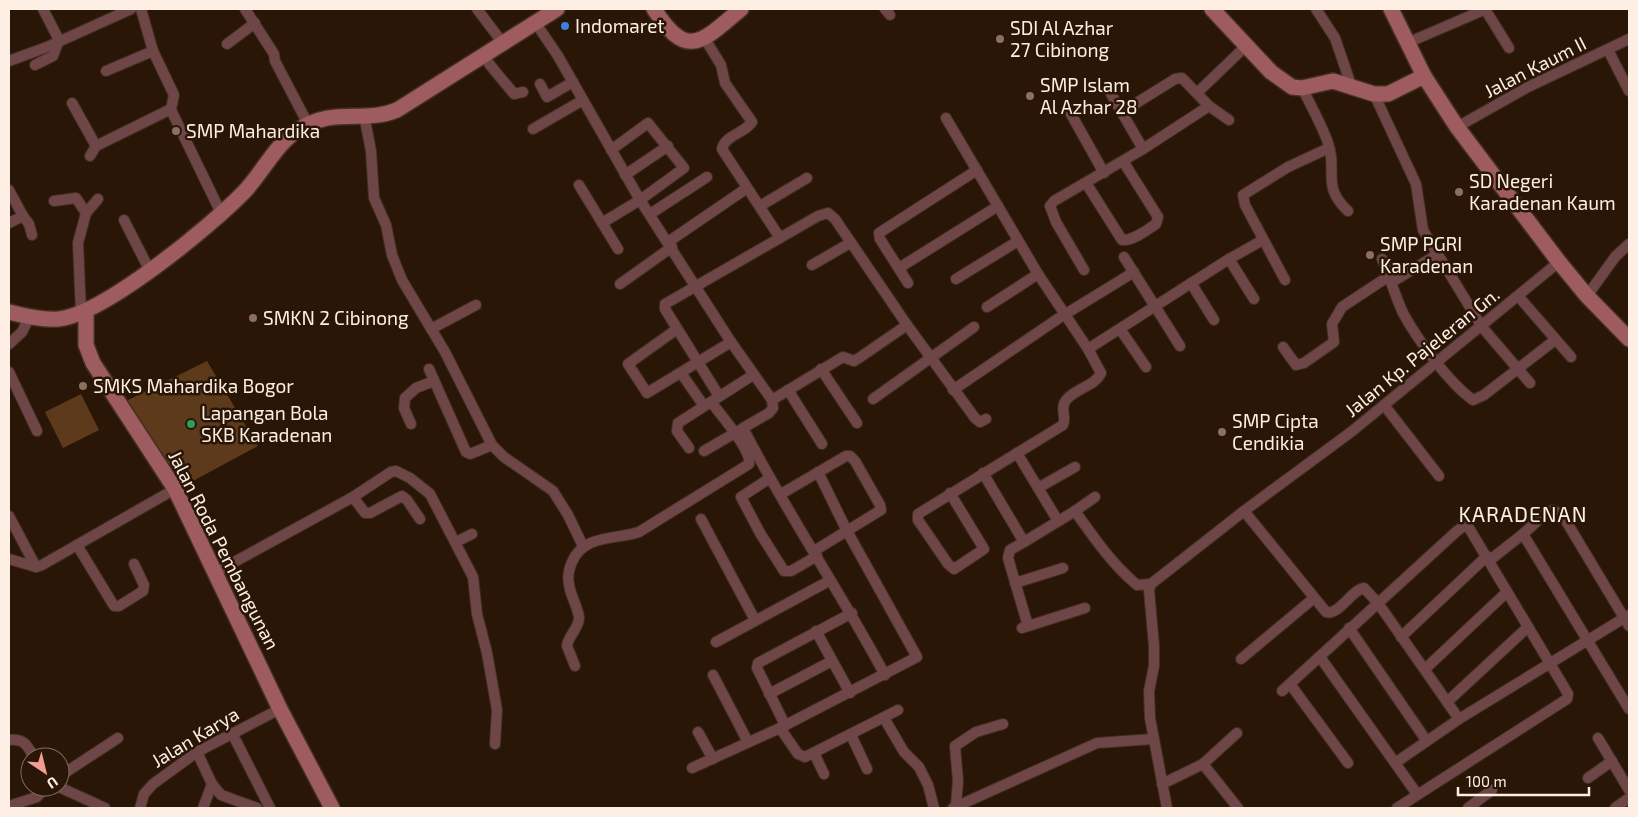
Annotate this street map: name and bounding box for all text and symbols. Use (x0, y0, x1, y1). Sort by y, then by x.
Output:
place label: Indomaret (575, 14, 665, 37)
place label: SDI Al Azhar 27 Cibinong (1010, 16, 1114, 61)
marker: Indomaret (559, 20, 571, 32)
street label: Jalan Kaum II (1480, 31, 1590, 102)
marker: SDI Al Azhar 27 Cibinong (994, 33, 1006, 45)
place label: SMP Islam Al Azhar 28 (1040, 73, 1137, 118)
marker: SMP Islam Al Azhar 28 (1024, 90, 1036, 102)
place label: SMP Mahardika (186, 119, 320, 142)
marker: SMP Mahardika (170, 125, 182, 137)
place label: SD Negeri Karadenan Kaum (1469, 169, 1616, 214)
marker: SD Negeri Karadenan Kaum (1453, 186, 1465, 198)
place label: SMP PGRI Karadenan (1380, 232, 1473, 277)
marker: SMP PGRI Karadenan (1364, 249, 1376, 261)
street label: Jalan Kp. Pajeleran Gn. (1340, 282, 1504, 421)
place label: SMKN 2 Cibinong (263, 306, 409, 329)
marker: SMKN 2 Cibinong (247, 312, 259, 324)
place label: SMKS Mahardika Bogor (93, 374, 294, 397)
marker: SMKS Mahardika Bogor (77, 380, 89, 392)
place label: Lapangan Bola SKB Karadenan (201, 401, 332, 446)
place label: SMP Cipta Cendikia (1232, 409, 1319, 454)
marker: Lapangan Bola SKB Karadenan (185, 418, 197, 430)
marker: SMP Cipta Cendikia (1216, 426, 1228, 438)
street label: Jalan Roda Pembangunan (164, 446, 285, 653)
district label: KARADENAN (1459, 501, 1587, 526)
street label: Jalan Karya (147, 701, 243, 772)
north arrow (20, 747, 70, 797)
scale bar (1458, 764, 1589, 796)
text: 100 m (1466, 772, 1507, 790)
text: U (44, 773, 62, 793)

